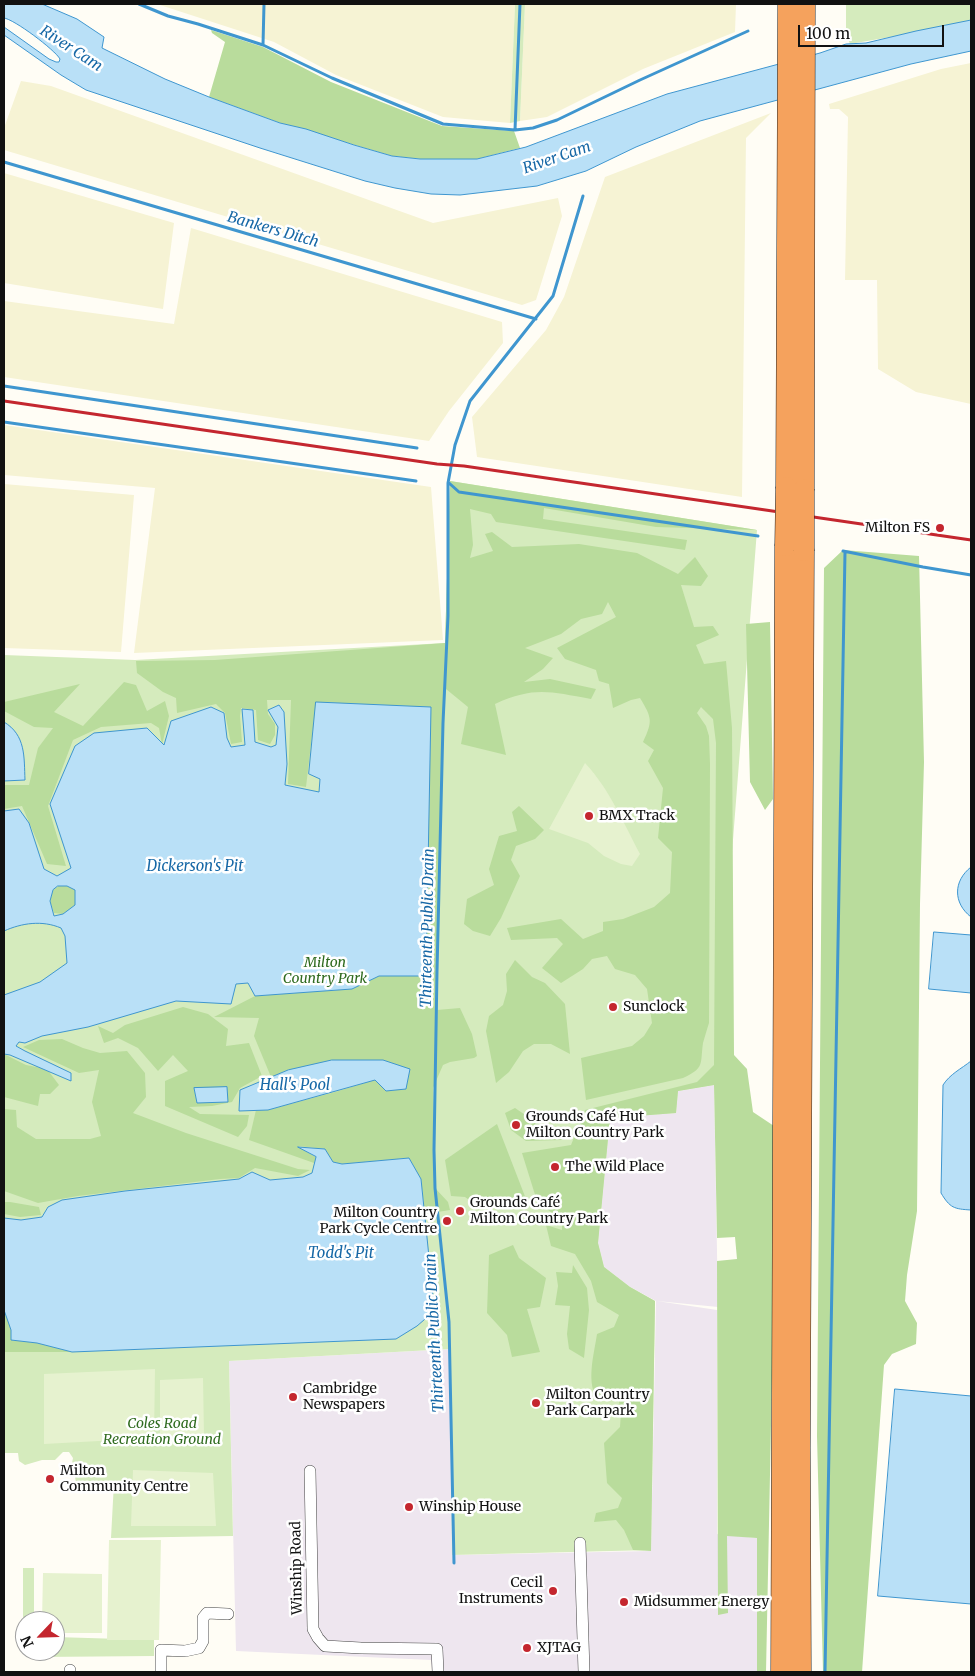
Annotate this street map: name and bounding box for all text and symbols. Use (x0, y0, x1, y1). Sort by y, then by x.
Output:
scale bar (800, 15, 946, 47)
water label: River Cam (36, 22, 106, 76)
text: 100 m (806, 24, 850, 43)
water label: River Cam (521, 138, 593, 178)
water label: Bankers Ditch (225, 208, 321, 252)
place label: Milton FS (865, 520, 930, 536)
marker: Milton FS (934, 522, 946, 534)
place label: BMX Track (599, 808, 675, 824)
marker: BMX Track (583, 810, 595, 822)
water label: Thirteenth Public Drain (418, 848, 438, 1008)
water label: Dickerson's Pit (147, 858, 243, 876)
park label: Milton Country Park (283, 955, 367, 988)
place label: Sunclock (623, 999, 685, 1015)
marker: Sunclock (607, 1001, 619, 1013)
water label: Hall's Pool (260, 1077, 330, 1095)
place label: Grounds Café Hut Milton Country Park (526, 1109, 664, 1142)
marker: Grounds Café Hut Milton Country Park (510, 1119, 522, 1131)
place label: The Wild Place (565, 1159, 664, 1175)
marker: The Wild Place (549, 1161, 561, 1173)
place label: Grounds Café Milton Country Park (470, 1195, 608, 1228)
place label: Milton Country Park Cycle Centre (320, 1205, 437, 1238)
marker: Grounds Café Milton Country Park (454, 1205, 466, 1217)
marker: Milton Country Park Cycle Centre (441, 1215, 453, 1227)
water label: Todd's Pit (308, 1245, 374, 1263)
water label: Thirteenth Public Drain (422, 1253, 448, 1413)
place label: Cambridge Newspapers (303, 1381, 385, 1414)
place label: Milton Country Park Carpark (546, 1387, 650, 1420)
marker: Cambridge Newspapers (287, 1391, 299, 1403)
marker: Milton Country Park Carpark (530, 1397, 542, 1409)
park label: Coles Road Recreation Ground (103, 1416, 221, 1448)
place label: Milton Community Centre (60, 1463, 188, 1495)
marker: Milton Community Centre (44, 1473, 56, 1485)
place label: Winship House (419, 1499, 521, 1515)
marker: Winship House (403, 1501, 415, 1513)
street label: Winship Road (288, 1521, 306, 1615)
place label: Cecil Instruments (459, 1575, 543, 1608)
marker: Cecil Instruments (547, 1585, 559, 1597)
place label: Midsummer Energy (634, 1594, 769, 1610)
marker: Midsummer Energy (618, 1596, 630, 1608)
north arrow (15, 1611, 65, 1661)
text: N (17, 1633, 38, 1650)
place label: XJTAG (537, 1640, 581, 1656)
marker: XJTAG (521, 1642, 533, 1654)

